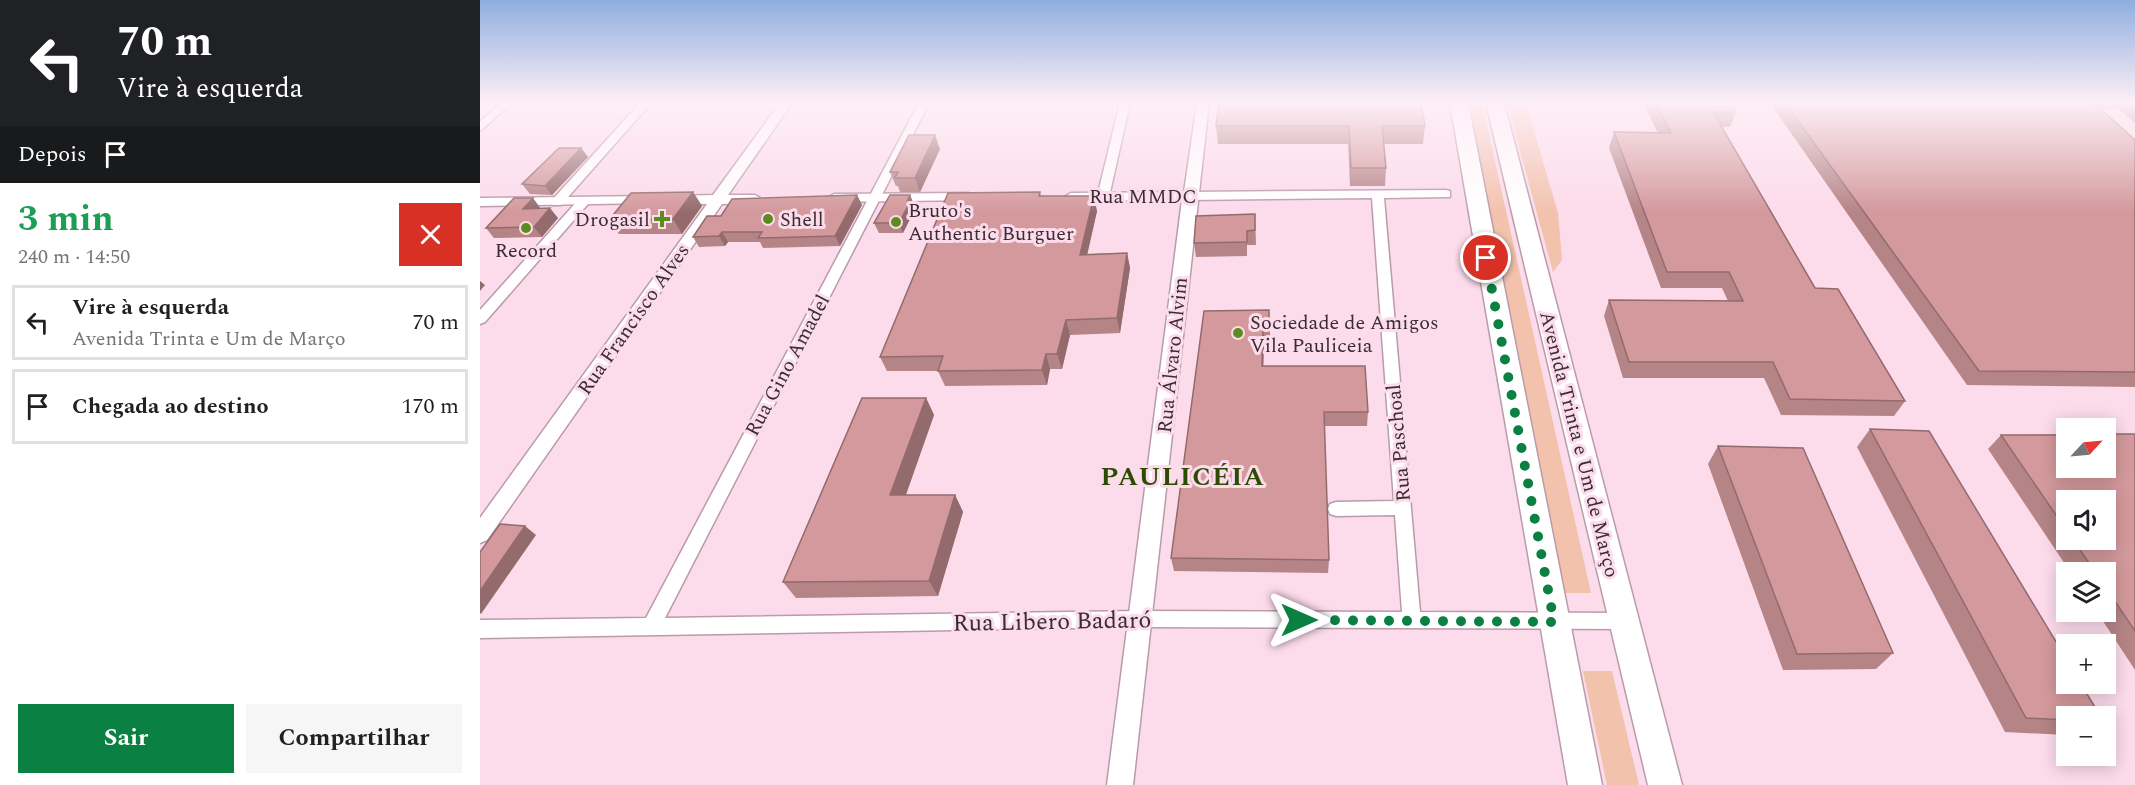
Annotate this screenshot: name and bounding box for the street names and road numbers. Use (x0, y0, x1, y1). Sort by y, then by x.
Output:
street label: Rua MMDC (1089, 182, 1197, 212)
street label: Rua Francisco Alves (570, 238, 697, 401)
street label: Rua Álvaro Alvim (1150, 276, 1196, 435)
street label: Rua Gino Amadel (738, 289, 838, 442)
street label: Avenida Trinta e Um de Março (1531, 308, 1627, 581)
street label: Rua Paschoal (1379, 383, 1419, 503)
street label: Rua Libero Badaró (952, 602, 1152, 642)

